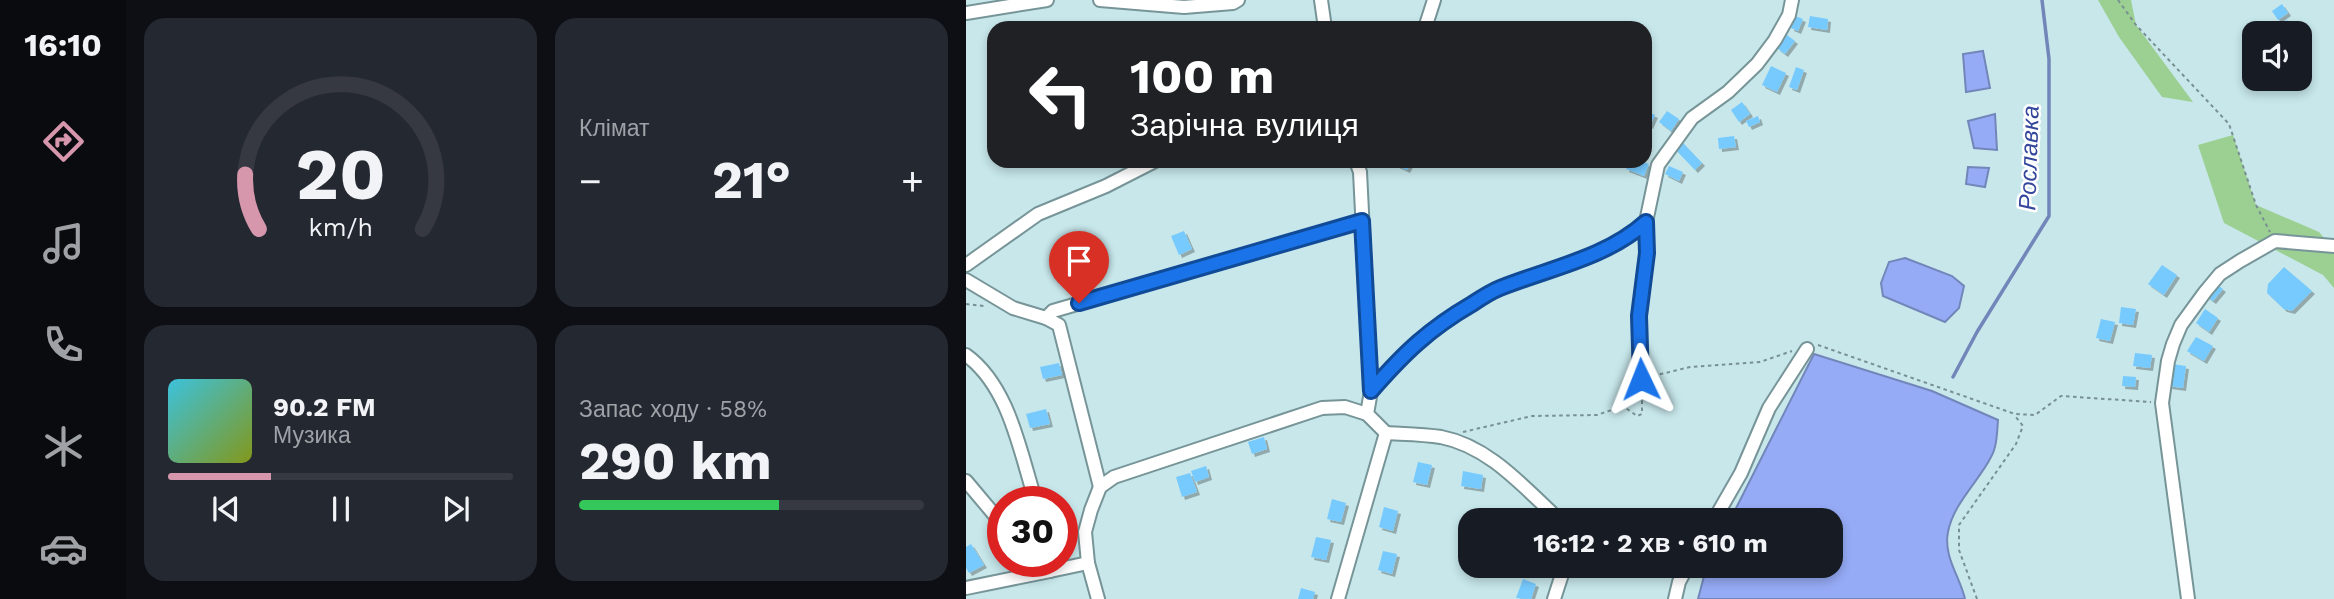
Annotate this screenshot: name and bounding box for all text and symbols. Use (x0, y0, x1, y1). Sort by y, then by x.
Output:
map controls (2242, 21, 2312, 91)
button: sound (2242, 21, 2312, 91)
text: 16:10 (24, 26, 102, 64)
text: 100 m (1130, 47, 1274, 105)
icon: left (1015, 49, 1106, 140)
water label: Рославка (2013, 105, 2045, 211)
text: Зарічна вулиця (1130, 106, 1359, 144)
text: Клімат (579, 115, 650, 142)
icon: directions (39, 117, 88, 166)
text: 20 (295, 131, 386, 217)
text: 21° (712, 150, 791, 211)
text: − (579, 159, 602, 203)
text: + (901, 159, 924, 203)
text: km/h (308, 212, 373, 241)
icon: music (39, 219, 88, 268)
pin (1049, 231, 1109, 303)
icon: arrive (1060, 242, 1098, 280)
icon: phone (39, 320, 88, 369)
position arrow (1604, 342, 1678, 416)
text: 90.2 FM (273, 392, 376, 422)
text: Запас ходу · 58% (579, 396, 767, 423)
icon: climate (39, 422, 88, 471)
text: Музика (273, 422, 351, 449)
text: 290 km (579, 431, 772, 492)
speed limit sign: 30 (987, 486, 1078, 577)
icon: previous (207, 490, 245, 528)
icon: pause (322, 490, 360, 528)
icon: next (437, 490, 475, 528)
icon: car (39, 524, 88, 573)
text: 16:12 · 2 хв · 610 m (1533, 528, 1768, 558)

